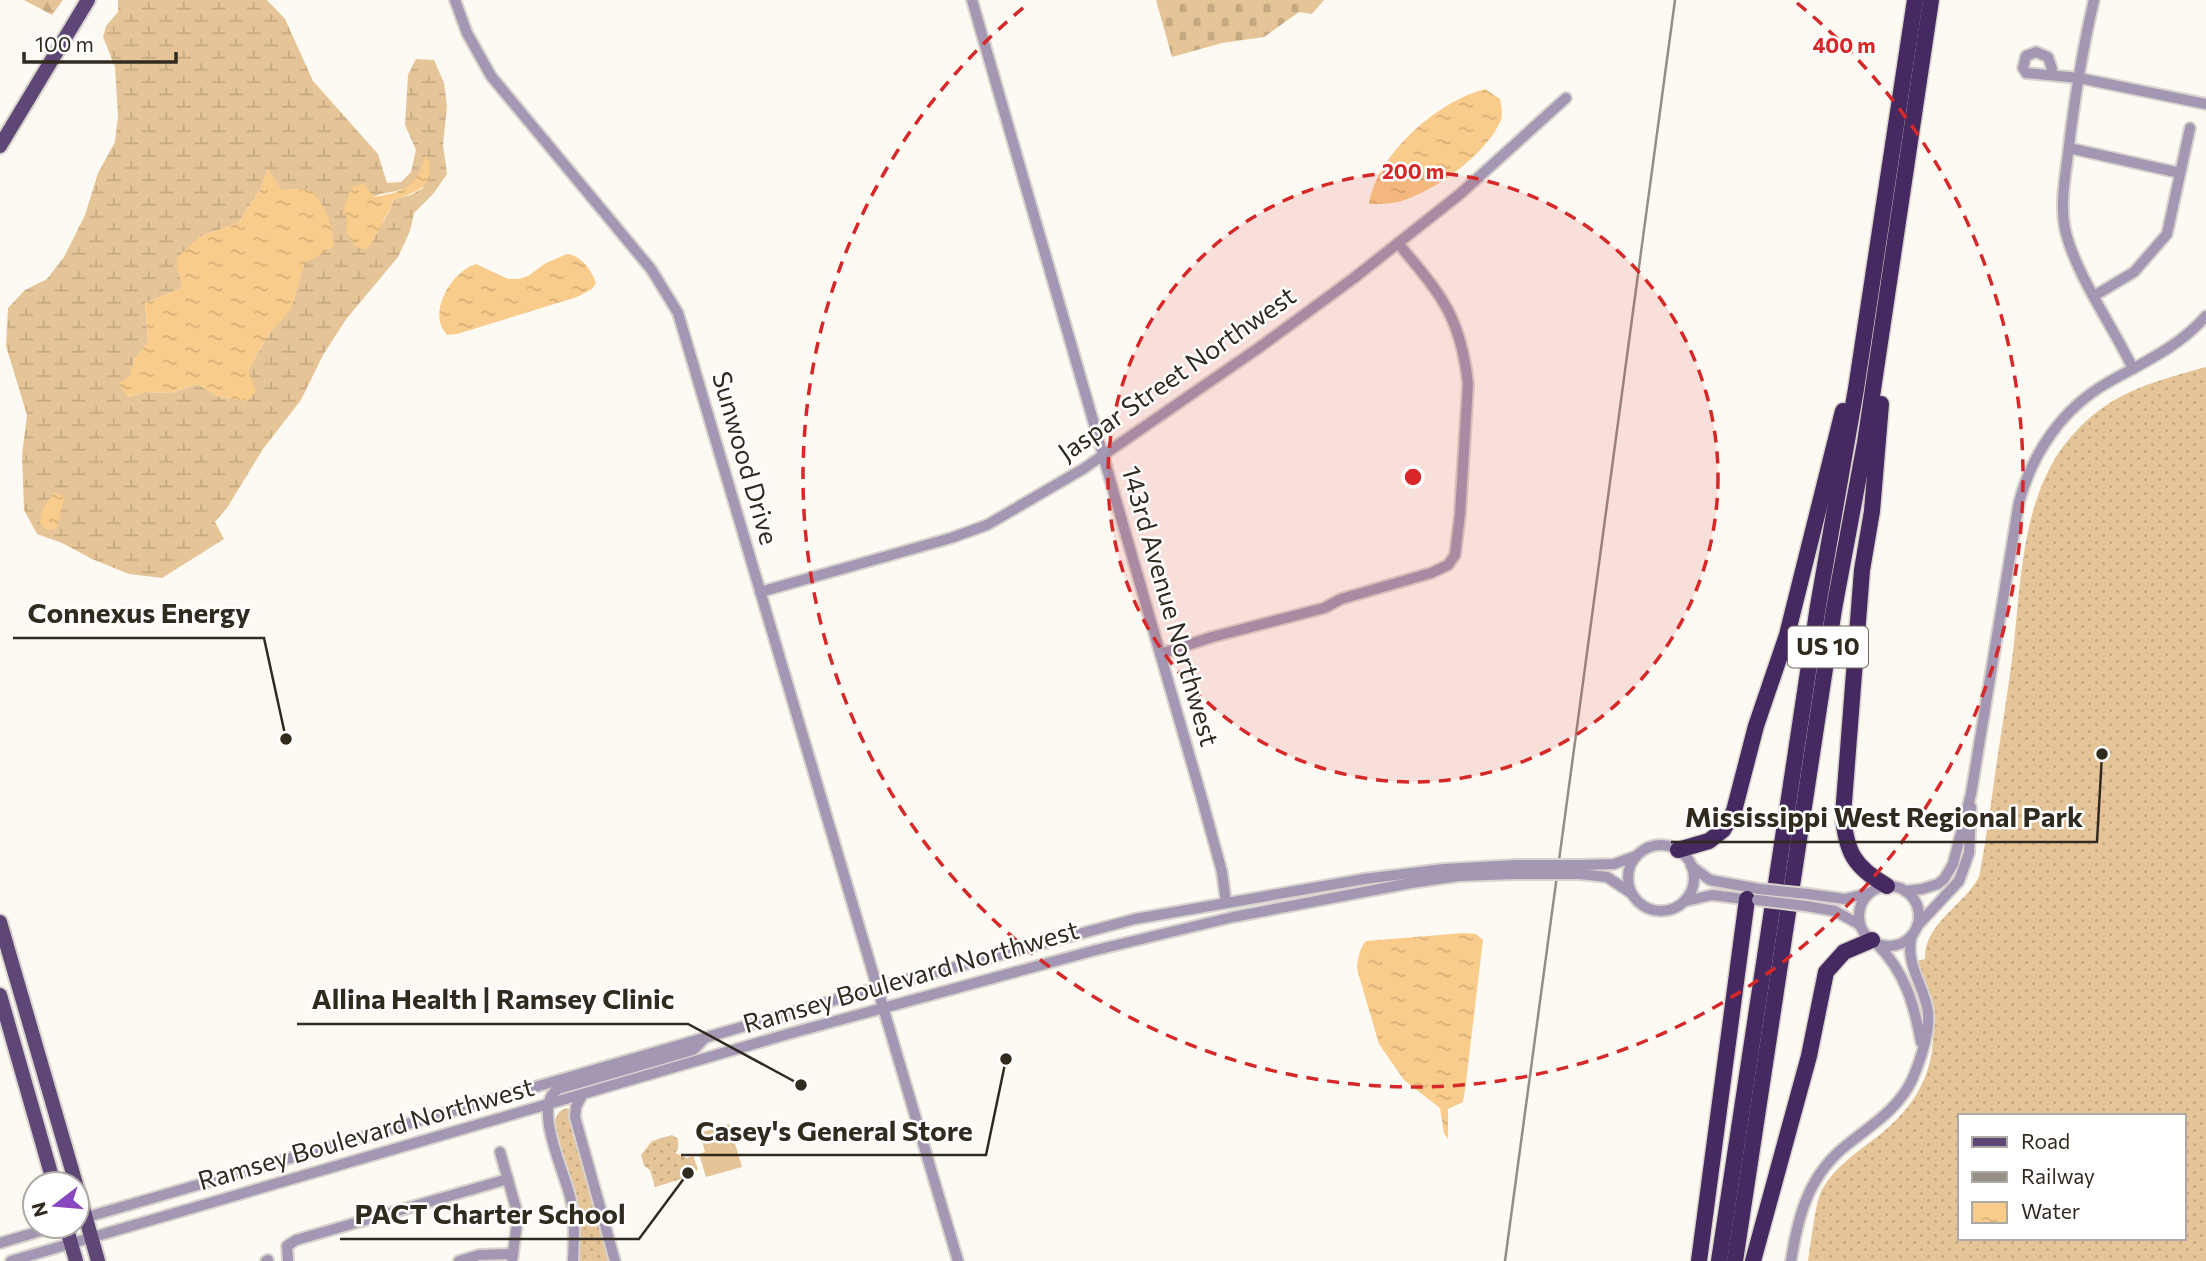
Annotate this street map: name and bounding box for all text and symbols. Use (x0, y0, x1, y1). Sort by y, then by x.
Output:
scale bar (24, 21, 177, 65)
text: 100 m (35, 31, 94, 56)
text: 400 m (1812, 32, 1876, 57)
text: 200 m (1382, 158, 1444, 183)
street label: Jaspar Street Northwest (1051, 279, 1301, 467)
street label: Sunwood Drive (707, 367, 786, 548)
street label: 143rd Avenue Northwest (1117, 462, 1226, 749)
centre of rings (1401, 465, 1425, 489)
callout: Connexus Energy (13, 589, 264, 638)
text: Connexus Energy (27, 595, 251, 629)
road number: US 10 (1788, 626, 1868, 668)
callout: Mississippi West Regional Park (1671, 793, 2097, 842)
text: Mississippi West Regional Park (1685, 799, 2083, 833)
street label: Ramsey Boulevard Northwest (739, 913, 1082, 1038)
callout: Allina Health | Ramsey Clinic (297, 975, 688, 1024)
text: Allina Health | Ramsey Clinic (312, 981, 674, 1015)
street label: Ramsey Boulevard Northwest (194, 1070, 537, 1195)
callout: Casey's General Store (681, 1106, 986, 1155)
text: Casey's General Store (695, 1113, 973, 1147)
legend (1958, 1114, 2185, 1240)
text: Road (2021, 1128, 2070, 1153)
text: Railway (2021, 1163, 2095, 1188)
north arrow (21, 1170, 91, 1240)
callout: PACT Charter School (340, 1190, 639, 1239)
text: PACT Charter School (354, 1196, 626, 1230)
text: Water (2021, 1198, 2080, 1223)
text: N (26, 1200, 52, 1220)

